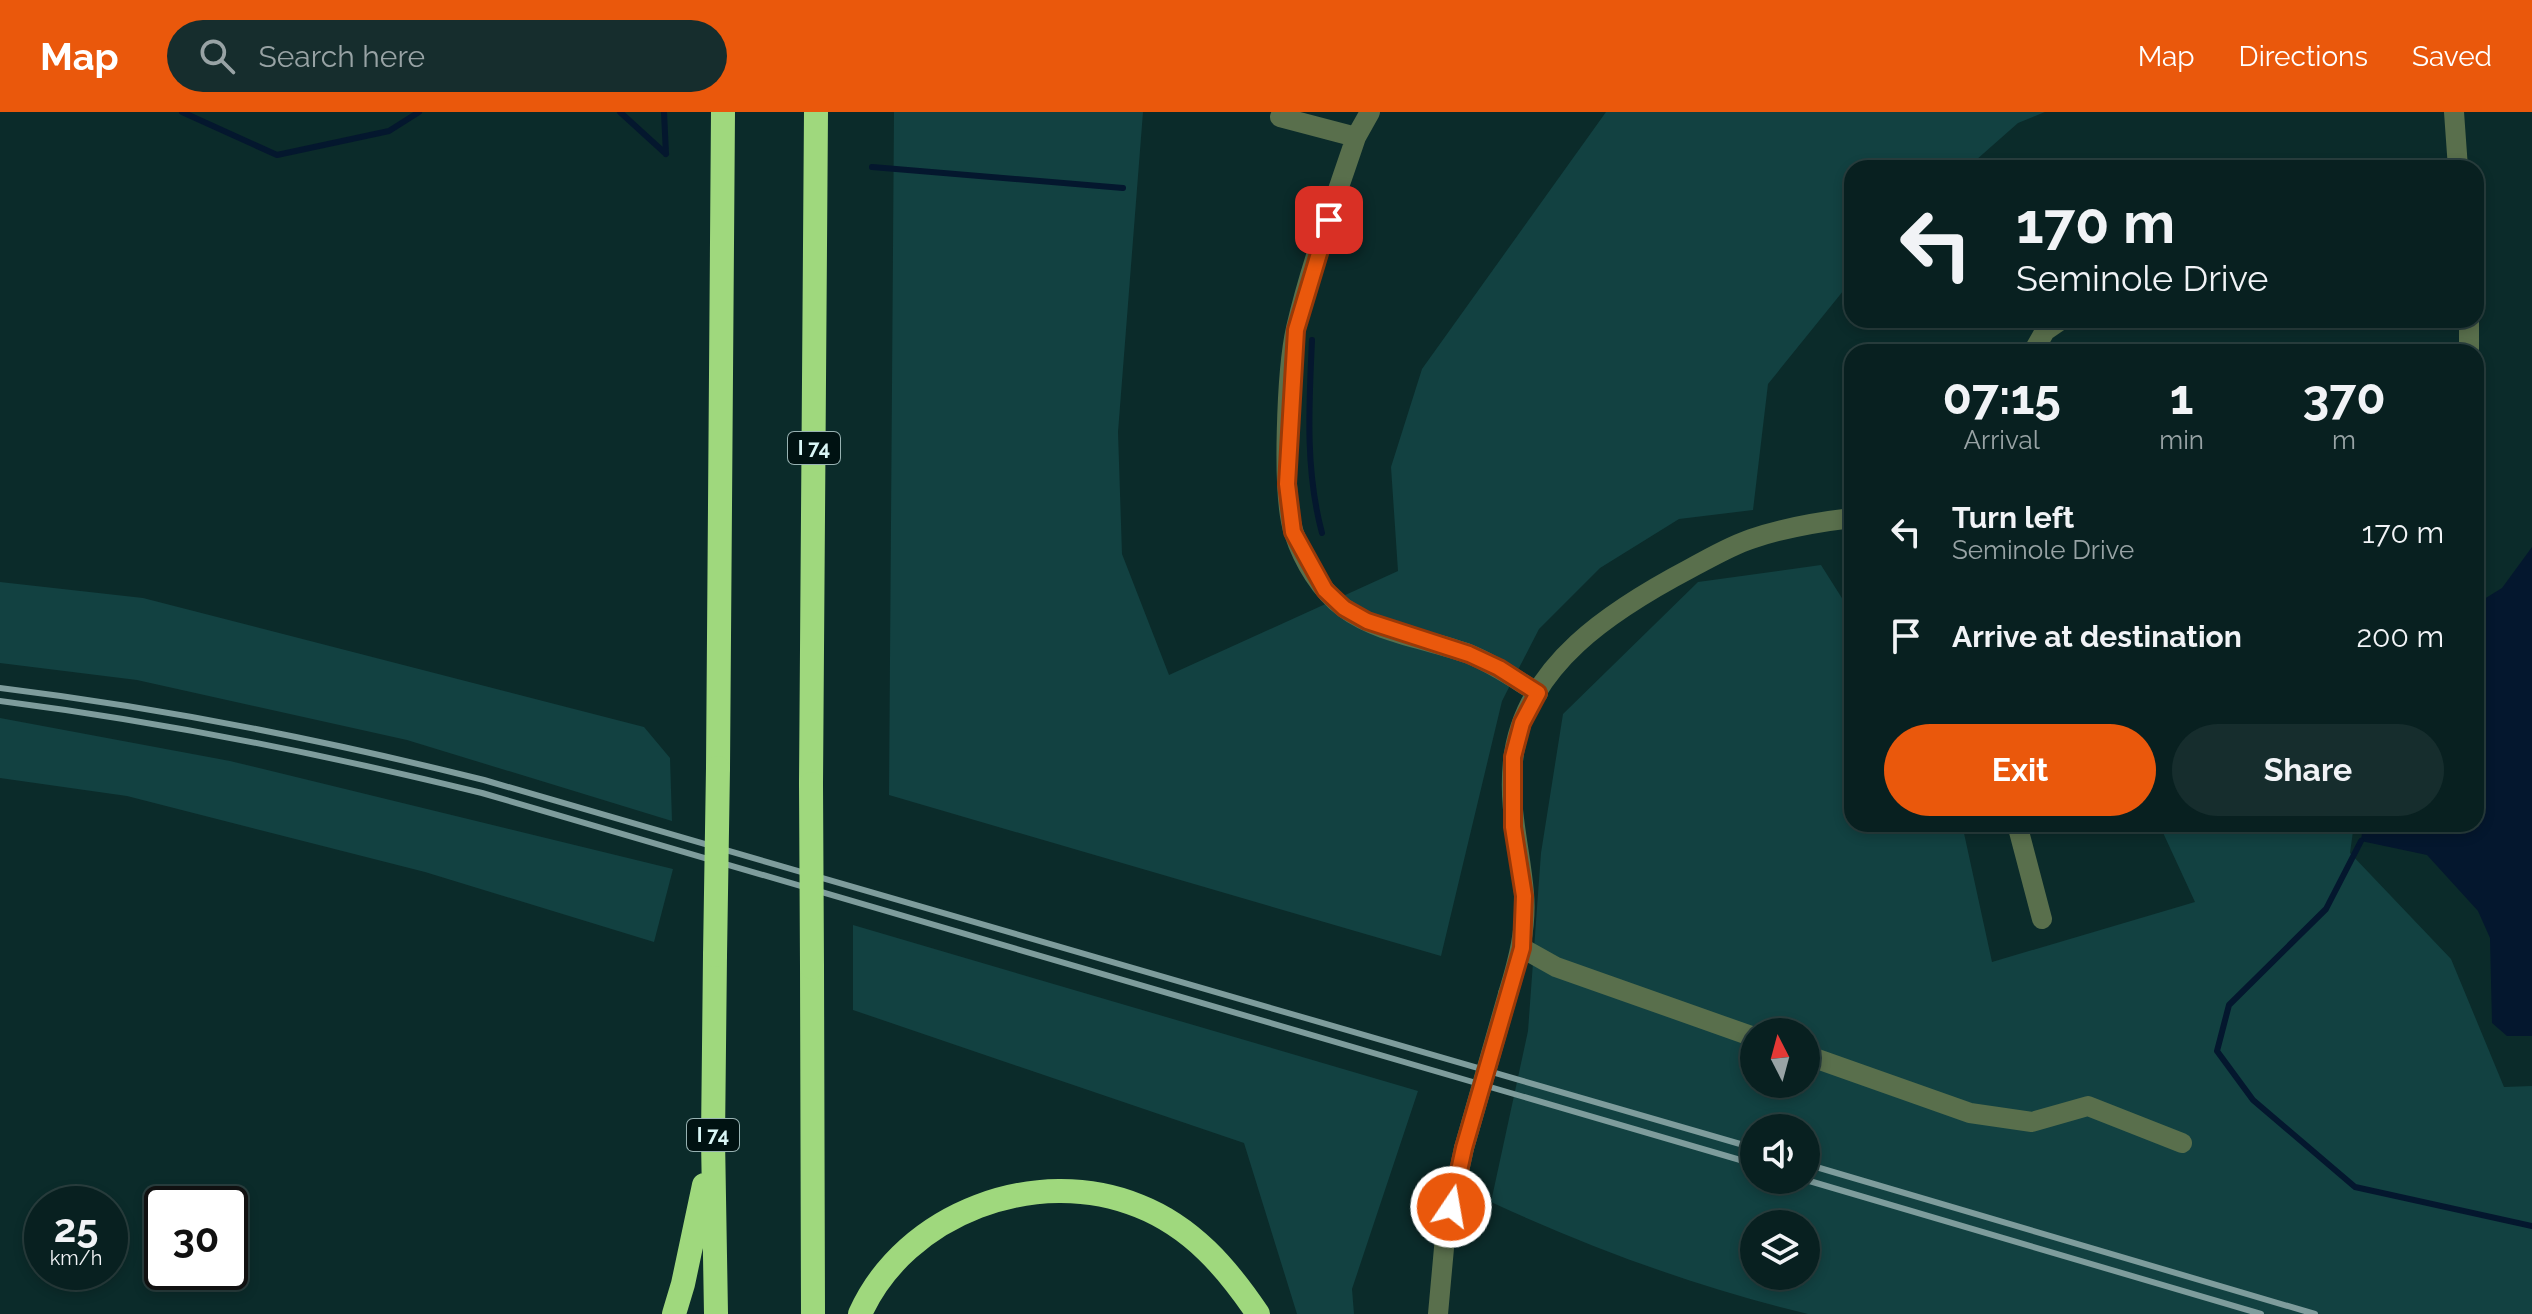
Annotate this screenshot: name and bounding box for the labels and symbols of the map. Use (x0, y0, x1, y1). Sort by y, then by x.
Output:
pin (1295, 186, 1363, 254)
road number: I 74 (788, 432, 840, 464)
north arrow (1740, 1018, 1820, 1098)
road number: I 74 (687, 1119, 739, 1151)
position arrow (1409, 1165, 1493, 1249)
speed limit sign: 30 (144, 1186, 248, 1290)

